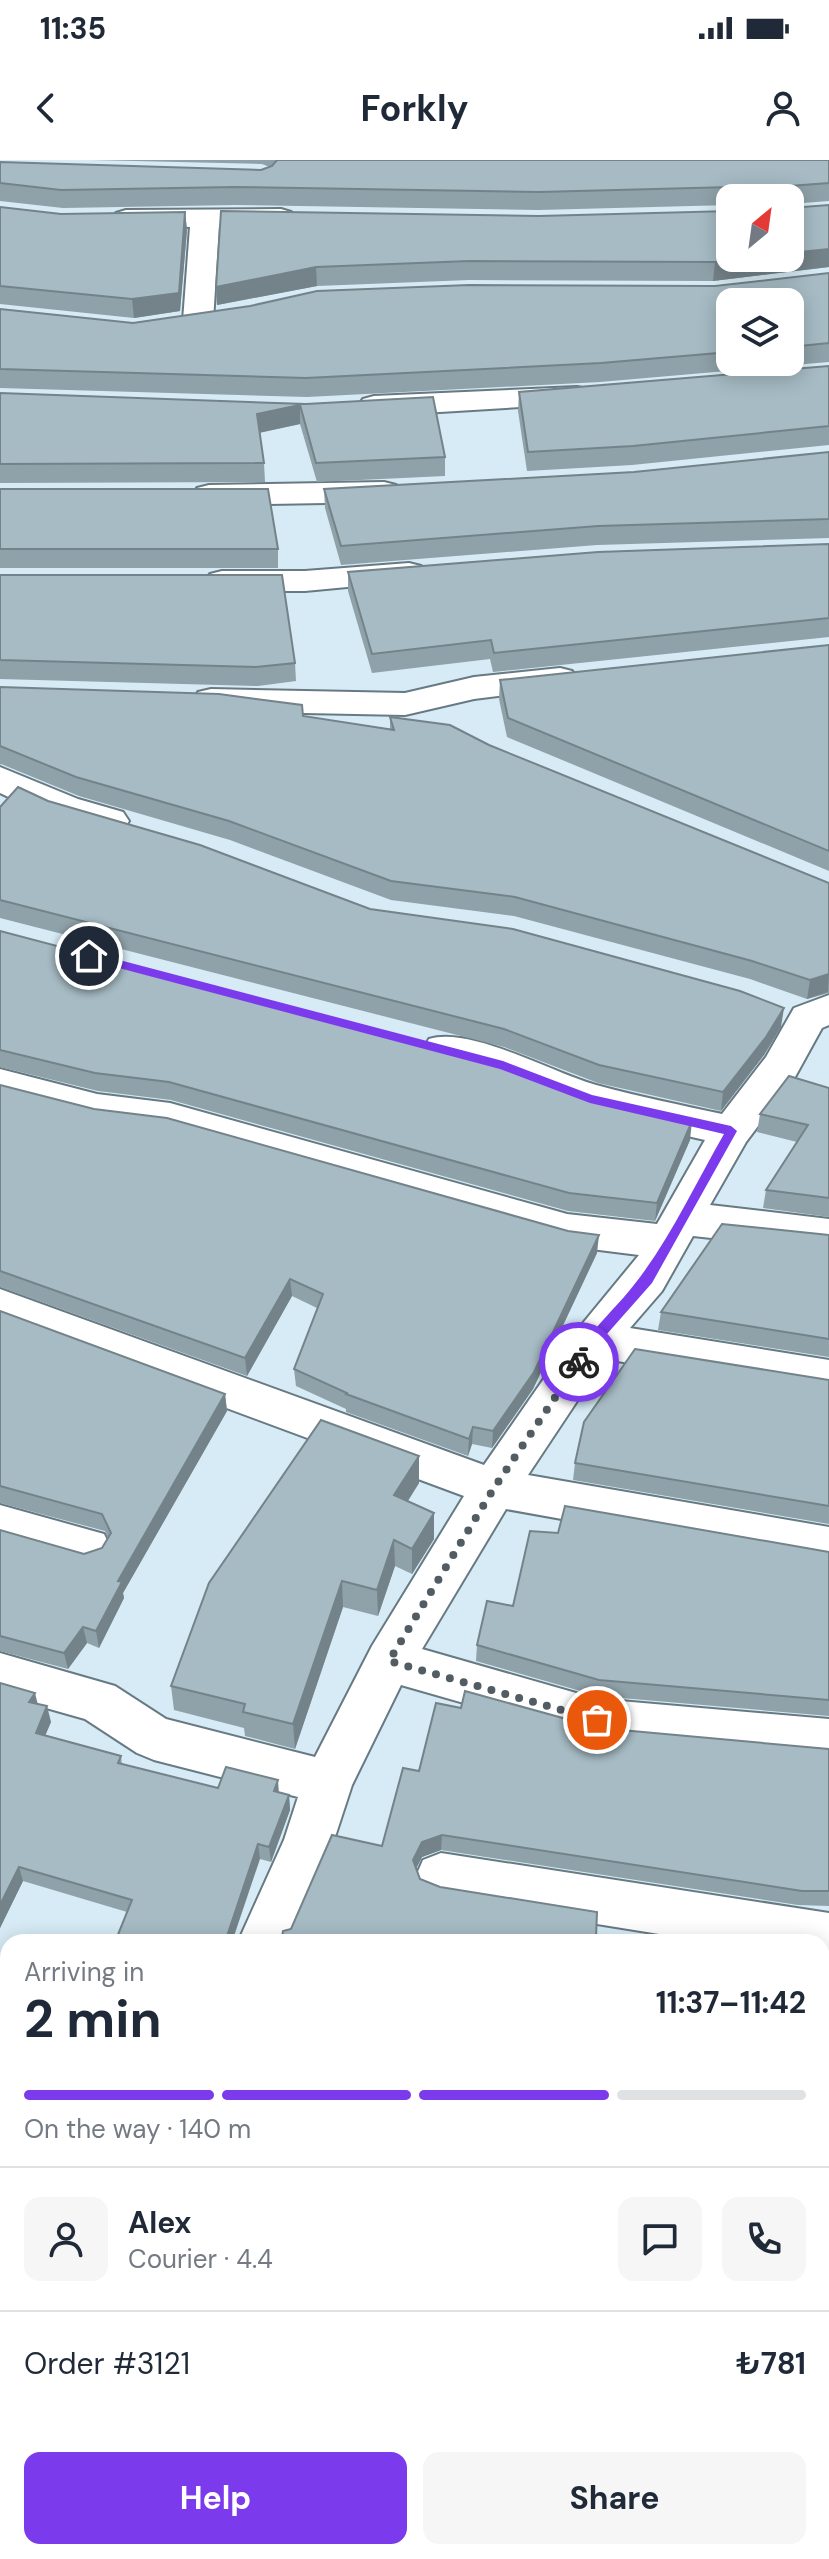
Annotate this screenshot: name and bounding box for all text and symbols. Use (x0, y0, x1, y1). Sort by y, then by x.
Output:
text: 11:35 (40, 9, 106, 48)
text: Forkly (361, 85, 468, 132)
icon: back (24, 86, 68, 130)
icon: person (761, 86, 805, 130)
north arrow (716, 184, 804, 272)
map controls (716, 184, 804, 376)
button: layers (716, 288, 804, 376)
pin (55, 922, 123, 990)
icon: home (67, 934, 111, 978)
courier (539, 1322, 619, 1402)
icon: bike (557, 1340, 601, 1384)
pin (563, 1686, 631, 1754)
icon: bag (575, 1698, 619, 1742)
text: Arriving in (24, 1955, 144, 1989)
text: 11:37–11:42 (656, 1983, 806, 2022)
text: 2 min (24, 1985, 162, 2053)
text: On the way · 140 m (24, 2112, 251, 2146)
button: person (24, 2197, 108, 2281)
button: chat (618, 2197, 702, 2281)
button: phone (722, 2197, 806, 2281)
text: Alex (128, 2203, 191, 2242)
text: Courier · 4.4 (128, 2242, 273, 2276)
text: Order #3121 (24, 2344, 190, 2383)
text: ₺781 (736, 2344, 806, 2383)
button: Help (24, 2452, 407, 2544)
button: Share (423, 2452, 806, 2544)

